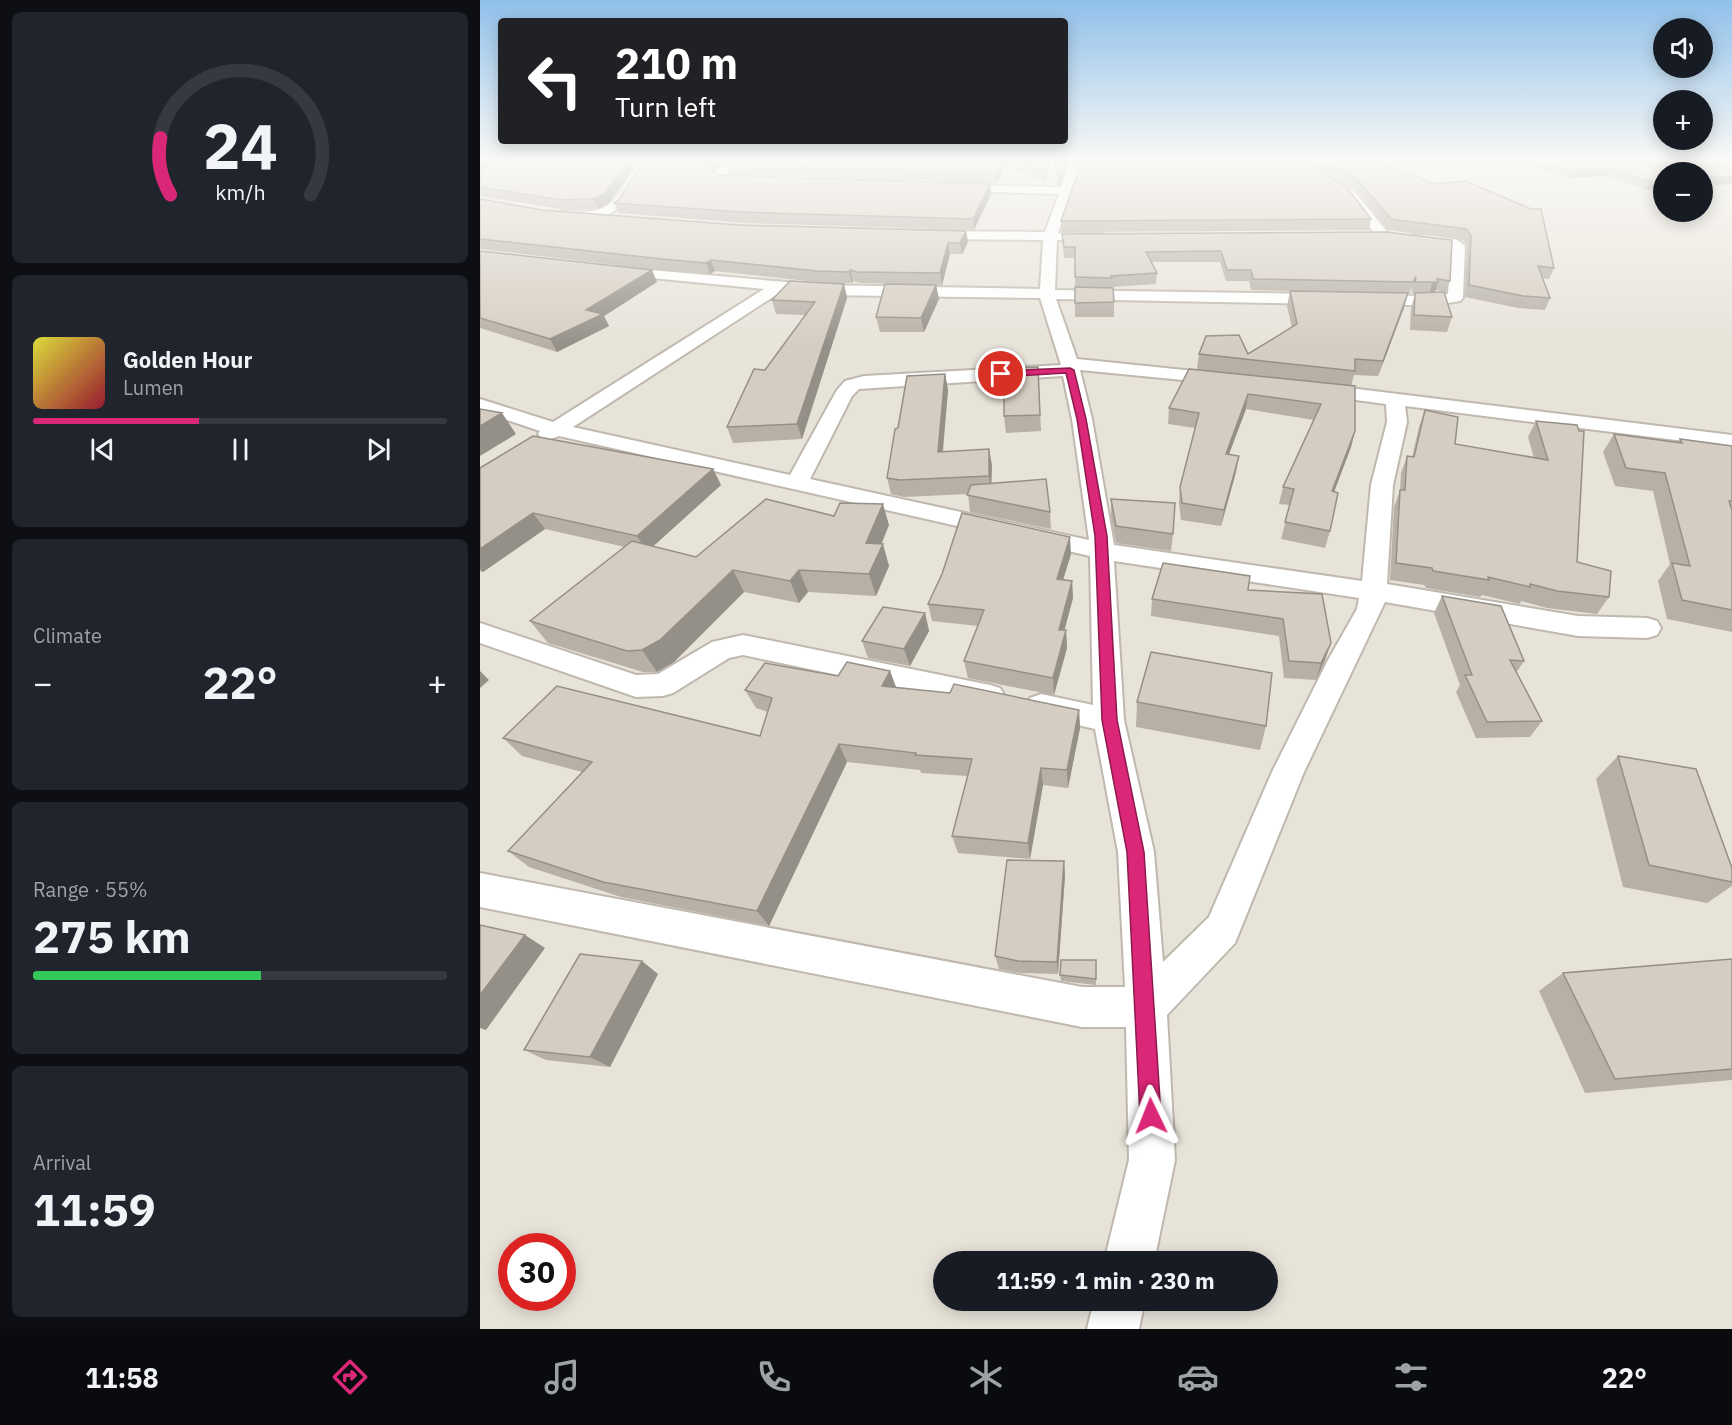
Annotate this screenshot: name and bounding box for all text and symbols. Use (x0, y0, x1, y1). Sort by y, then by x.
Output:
map controls (1653, 18, 1713, 222)
button: sound (1653, 18, 1713, 78)
text: 210 m (615, 36, 738, 91)
icon: left (516, 42, 594, 120)
text: Turn left (615, 89, 716, 124)
button: + (1653, 90, 1713, 150)
text: 24 (203, 105, 277, 186)
button: − (1653, 162, 1713, 222)
text: km/h (215, 178, 265, 206)
text: Golden Hour (123, 345, 252, 374)
pin (975, 348, 1026, 399)
icon: arrive (984, 357, 1017, 390)
text: Lumen (123, 374, 184, 401)
icon: previous (86, 433, 119, 466)
icon: pause (224, 433, 257, 466)
icon: next (362, 433, 395, 466)
text: Climate (33, 622, 102, 649)
text: 22° (202, 653, 278, 711)
text: − (33, 661, 53, 704)
text: + (427, 661, 447, 704)
text: Range · 55% (33, 876, 148, 903)
text: 275 km (33, 907, 191, 965)
position arrow (1119, 1084, 1183, 1148)
text: Arrival (33, 1149, 91, 1176)
text: 11:59 (33, 1180, 156, 1238)
speed limit sign: 30 (498, 1233, 576, 1311)
text: 11:59 · 1 min · 230 m (996, 1266, 1215, 1295)
icon: directions (329, 1356, 371, 1398)
icon: music (541, 1356, 583, 1398)
icon: phone (753, 1356, 795, 1398)
icon: climate (965, 1356, 1007, 1398)
icon: car (1177, 1356, 1219, 1398)
icon: filters (1390, 1356, 1432, 1398)
text: 11:58 (85, 1360, 159, 1395)
text: 22° (1602, 1360, 1647, 1395)

